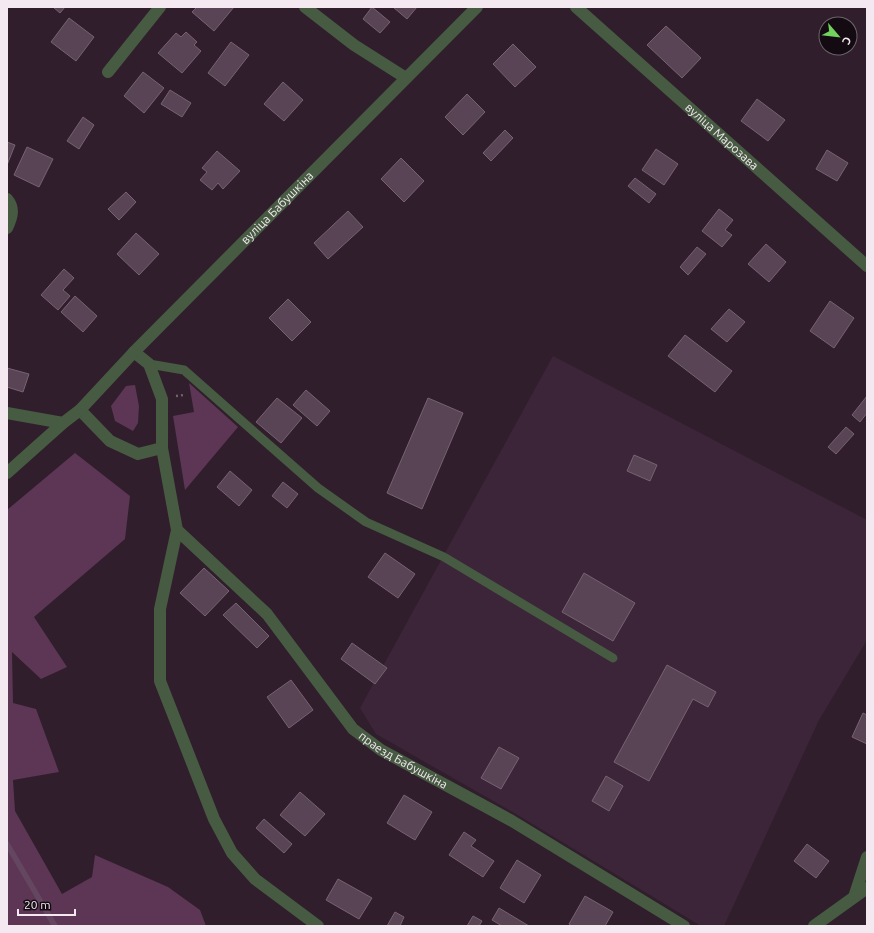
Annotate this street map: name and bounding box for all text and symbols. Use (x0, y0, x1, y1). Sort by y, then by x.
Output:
north arrow (818, 16, 858, 56)
text: С (840, 35, 854, 47)
street label: вуліца Марозава (683, 100, 761, 172)
street label: вуліца Бабушкіна (238, 169, 316, 246)
street label: праезд Бабушкіна (357, 729, 450, 791)
scale bar (18, 891, 75, 917)
text: 20 m (24, 898, 51, 911)

